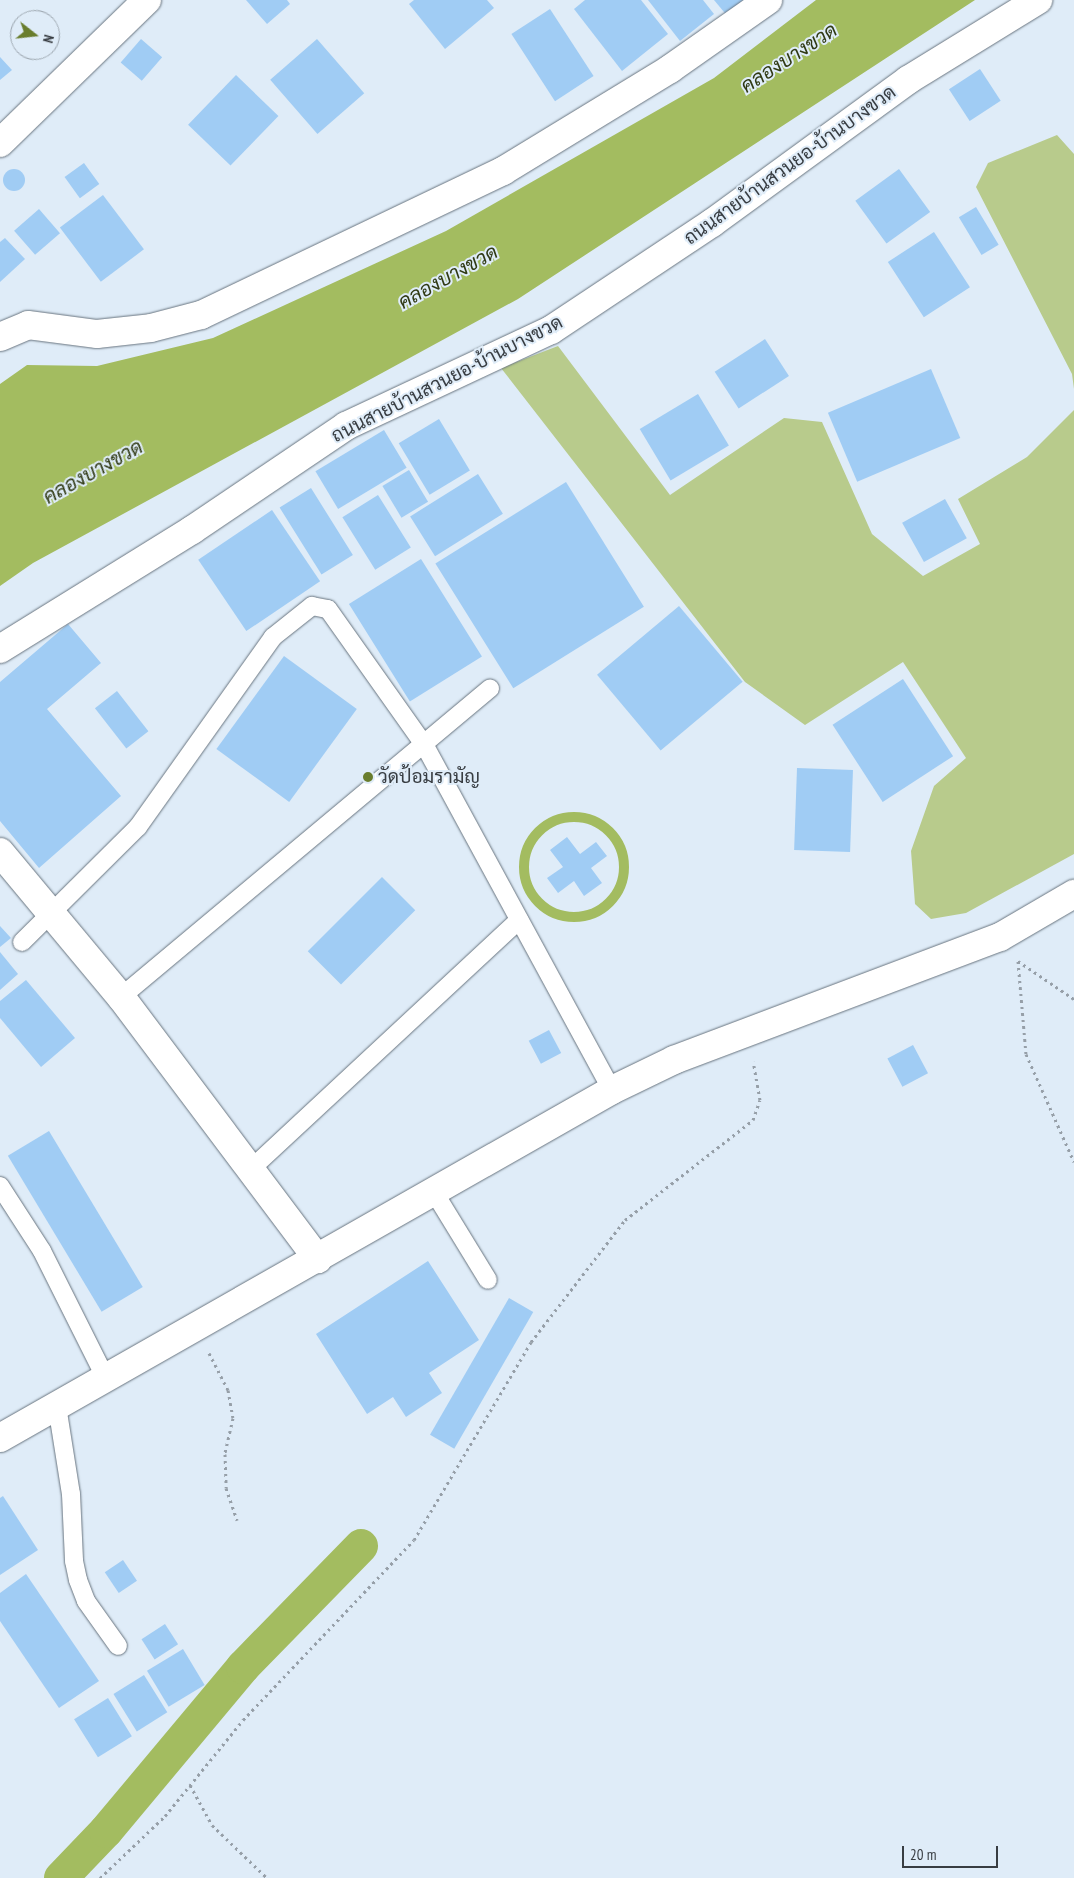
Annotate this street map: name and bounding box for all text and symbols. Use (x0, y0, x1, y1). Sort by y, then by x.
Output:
north arrow (10, 10, 60, 60)
water label: คลองบางขวด (736, 18, 842, 98)
text: N (39, 33, 58, 45)
street label: ถนนสายบ้านสวนยอ-บ้านบางขวด (680, 80, 900, 250)
water label: คลองบางขวด (394, 240, 502, 314)
street label: ถนนสายบ้านสวนยอ-บ้านบางขวด (328, 311, 566, 447)
water label: คลองบางขวด (39, 435, 147, 509)
place label: วัดป้อมรามัญ (378, 766, 480, 788)
marker: วัดป้อมรามัญ (362, 771, 374, 783)
scale bar (904, 1836, 1000, 1868)
text: 20 m (910, 1845, 936, 1864)

